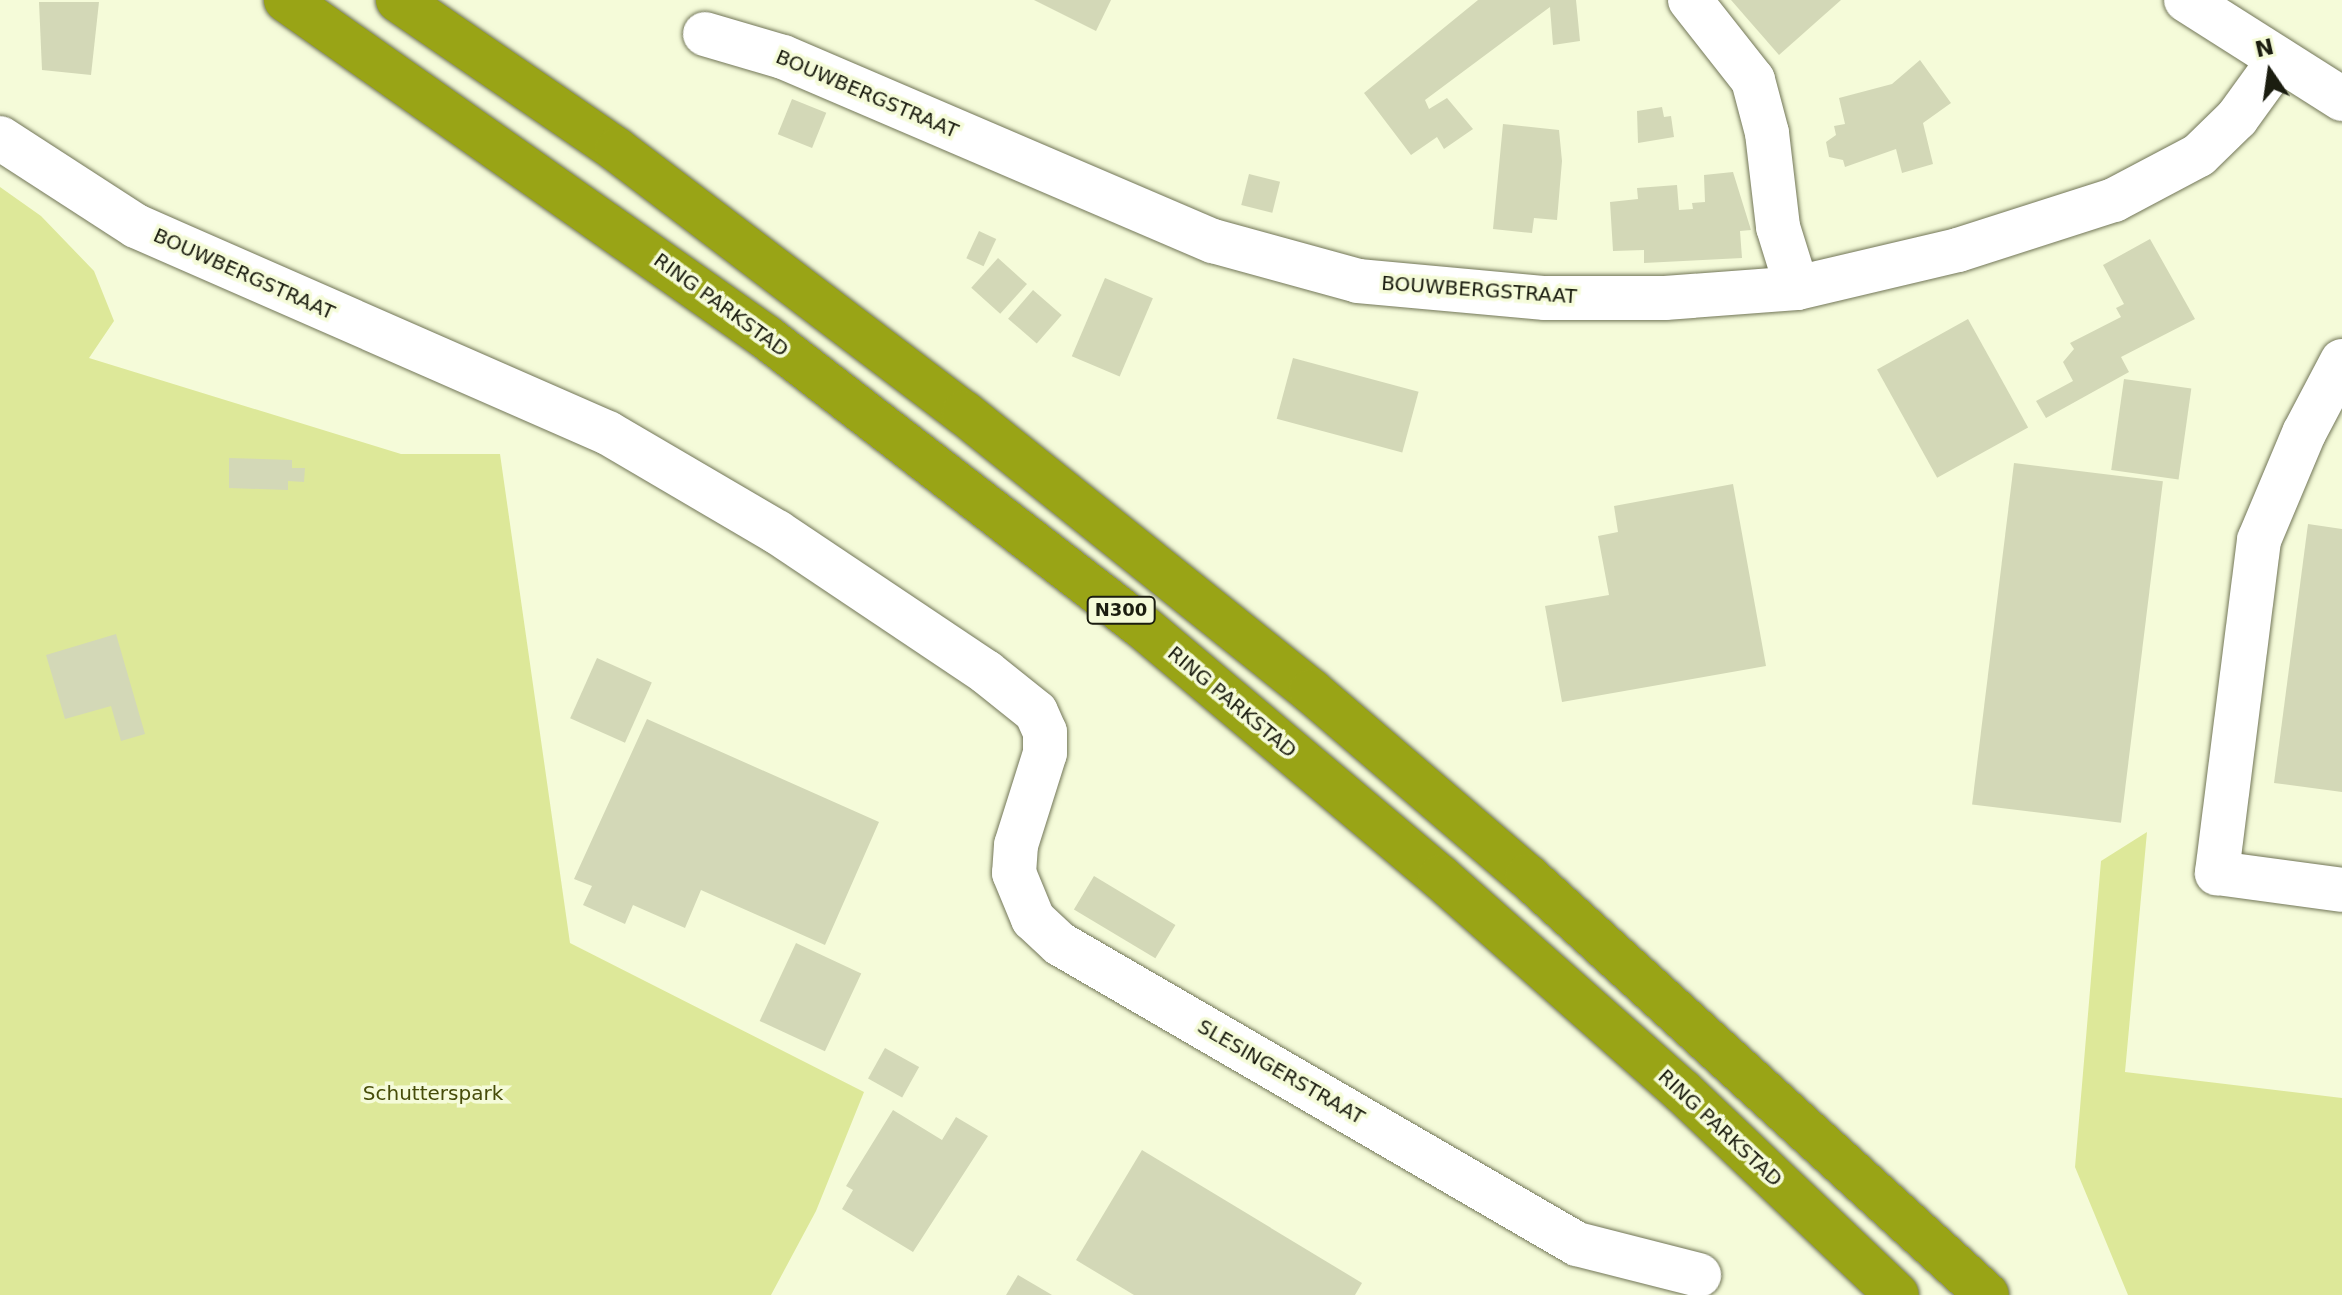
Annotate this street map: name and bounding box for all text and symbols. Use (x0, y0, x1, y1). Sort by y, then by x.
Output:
north arrow (2230, 32, 2310, 112)
text: N (2253, 34, 2276, 62)
street label: BOUWBERGSTRAAT (772, 45, 962, 143)
street label: BOUWBERGSTRAAT (150, 223, 338, 325)
street label: RING PARKSTAD (649, 248, 793, 362)
street label: BOUWBERGSTRAAT (1380, 271, 1578, 309)
road number: N300 (1085, 596, 1157, 624)
street label: RING PARKSTAD (1163, 641, 1301, 763)
street label: SLESINGERSTRAAT (1193, 1014, 1369, 1130)
street label: RING PARKSTAD (1653, 1064, 1787, 1192)
park label: Schutterspark (363, 1081, 503, 1105)

